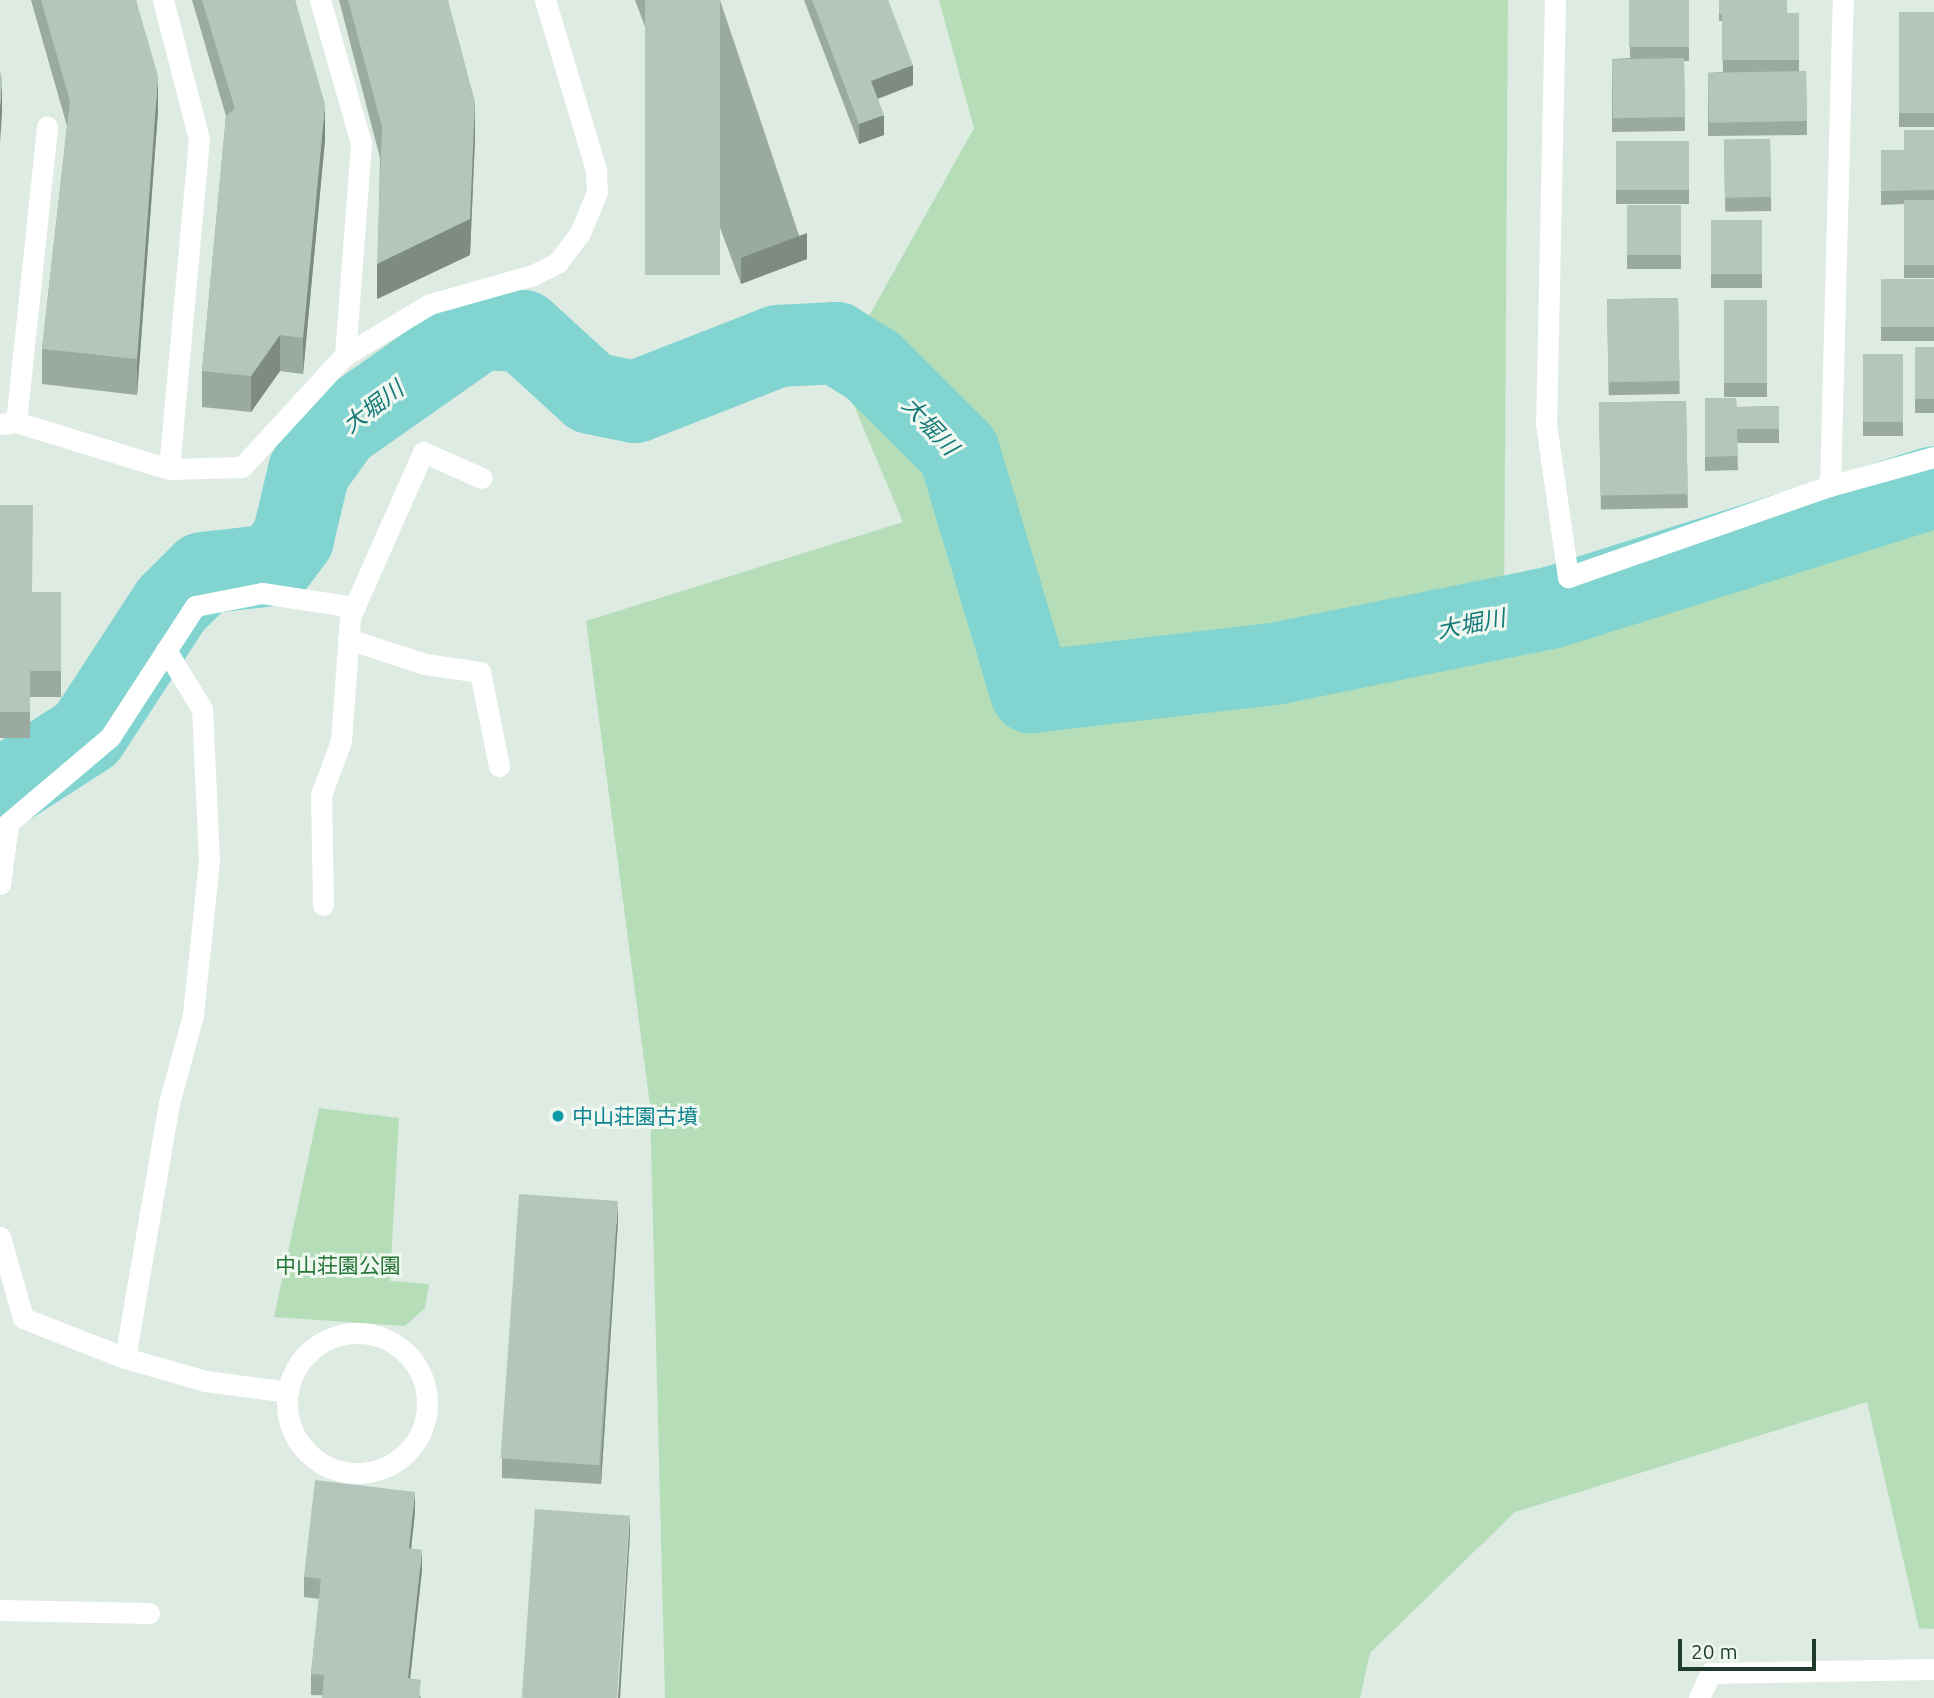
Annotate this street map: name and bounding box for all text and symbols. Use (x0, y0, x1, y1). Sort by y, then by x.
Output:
water label: 大堀川 (337, 375, 409, 439)
water label: 大堀川 (896, 391, 964, 461)
water label: 大堀川 (1435, 604, 1507, 644)
place label: 中山荘園古墳 (572, 1103, 698, 1129)
marker: 中山荘園古墳 (550, 1108, 566, 1124)
park label: 中山荘園公園 (275, 1252, 401, 1278)
scale bar (1682, 1624, 1820, 1668)
text: 20 m (1691, 1639, 1738, 1663)

